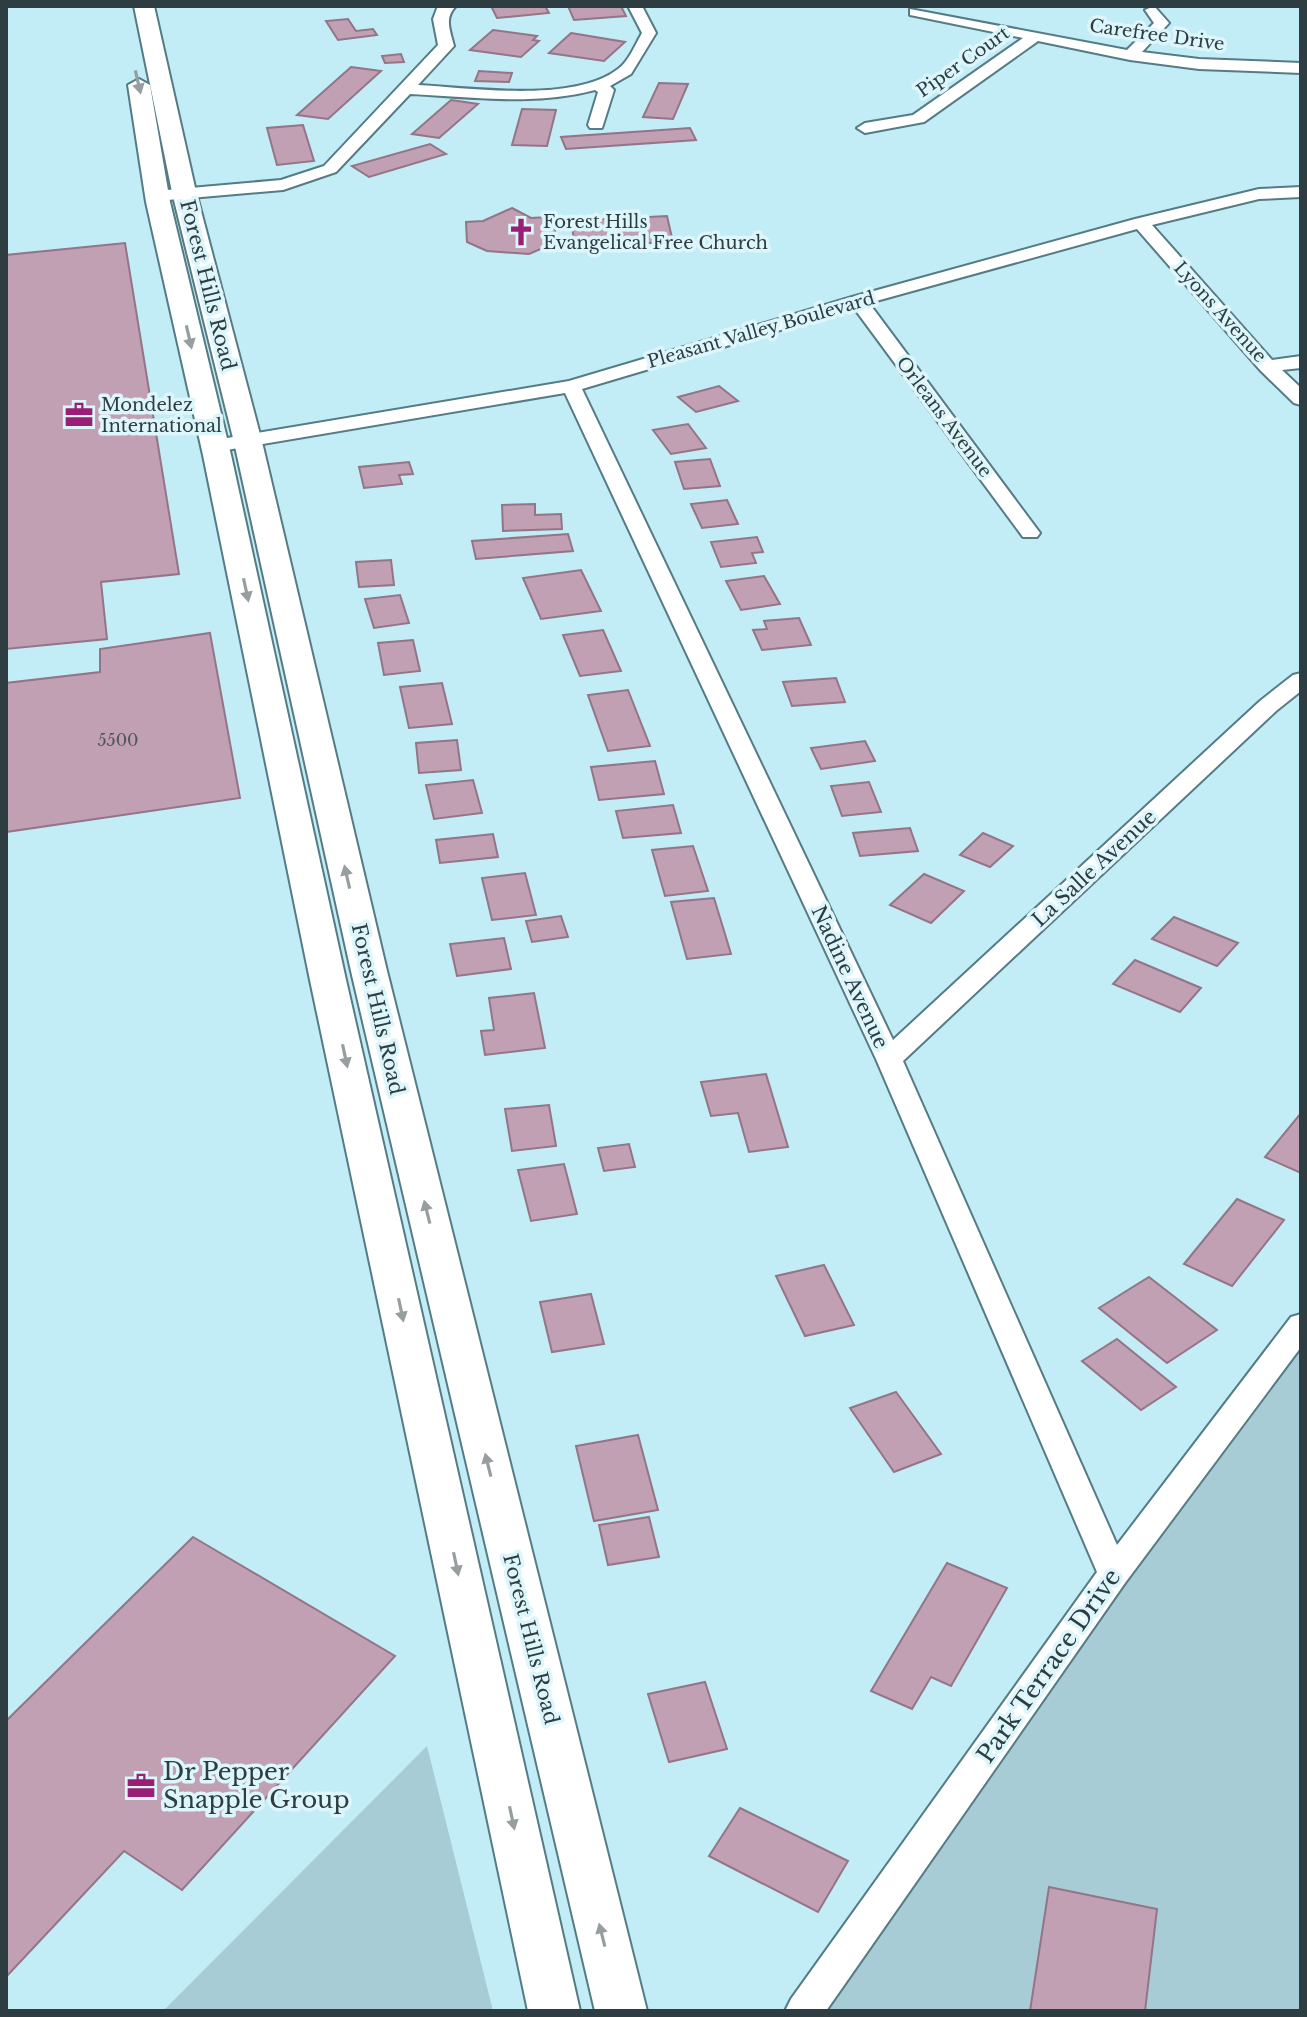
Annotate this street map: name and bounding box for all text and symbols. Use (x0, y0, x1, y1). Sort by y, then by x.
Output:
street label: Carefree Drive (1088, 15, 1226, 55)
street label: Piper Court (912, 22, 1014, 102)
one-way arrow (132, 70, 145, 95)
street label: Forest Hills Road (175, 197, 241, 373)
place label: Forest Hills Evangelical Free Church (543, 211, 768, 254)
church icon: Forest Hills Evangelical Free Church (506, 217, 536, 247)
street label: Lyons Avenue (1169, 257, 1271, 367)
street label: Pleasant Valley Boulevard (645, 287, 877, 373)
one-way arrow (183, 324, 196, 349)
street label: Orleans Avenue (891, 352, 997, 482)
place label: Mondelez International (101, 394, 222, 437)
office icon: Mondelez International (64, 400, 94, 430)
one-way arrow (240, 578, 253, 603)
house number: 5500 (97, 730, 139, 750)
street label: La Salle Avenue (1027, 804, 1161, 932)
one-way arrow (340, 865, 353, 890)
street label: Nadine Avenue (806, 902, 894, 1052)
street label: Forest Hills Road (347, 921, 409, 1097)
one-way arrow (339, 1044, 352, 1069)
one-way arrow (420, 1199, 433, 1224)
one-way arrow (395, 1298, 408, 1323)
one-way arrow (482, 1452, 494, 1477)
street label: Forest Hills Road (498, 1551, 564, 1727)
one-way arrow (450, 1552, 463, 1577)
street label: Park Terrace Drive (971, 1563, 1127, 1768)
place label: Dr Pepper Snapple Group (163, 1757, 349, 1814)
office icon: Dr Pepper Snapple Group (126, 1771, 156, 1801)
one-way arrow (506, 1806, 519, 1831)
one-way arrow (595, 1923, 608, 1948)

